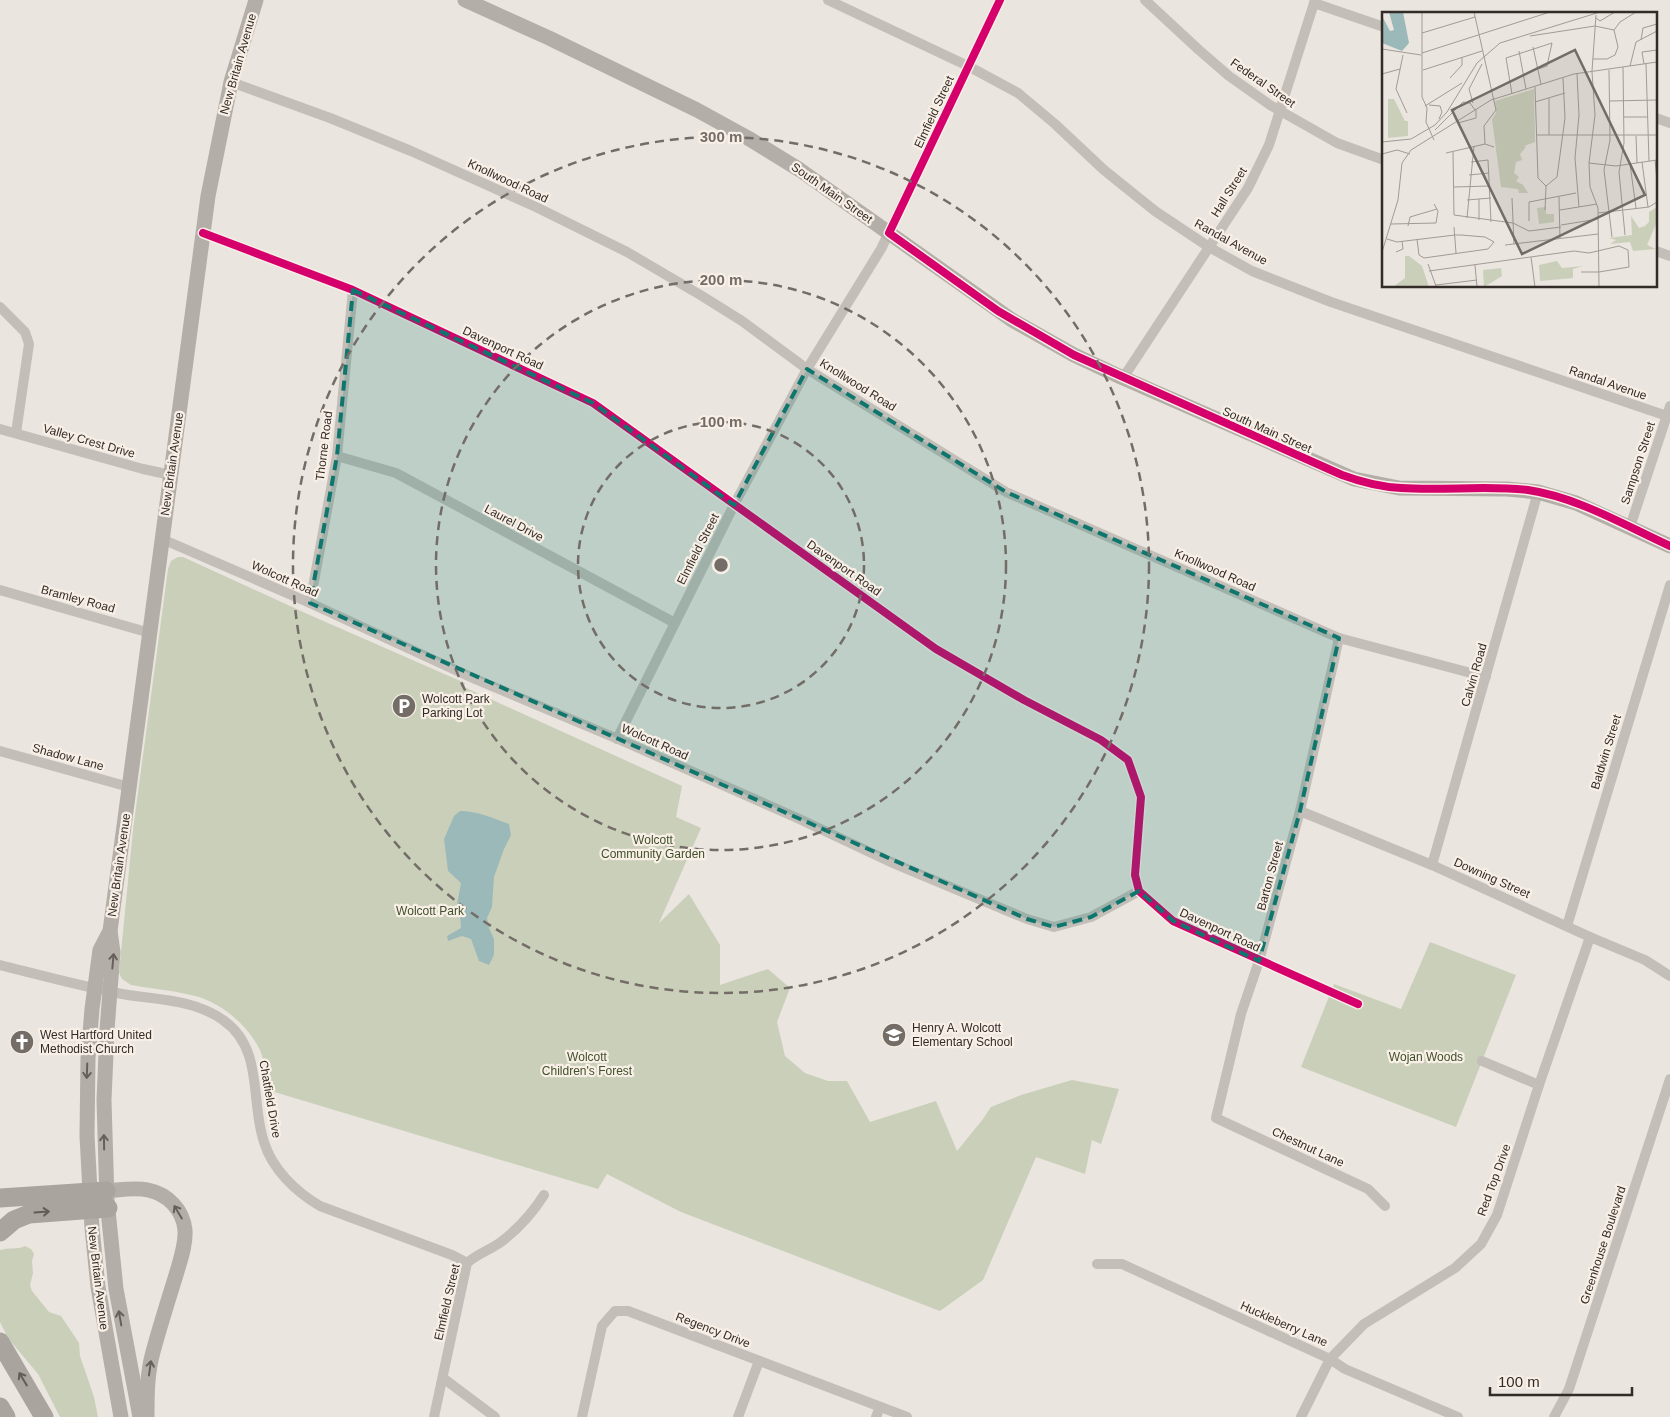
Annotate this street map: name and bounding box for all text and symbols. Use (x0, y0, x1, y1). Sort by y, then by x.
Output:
street label: New Britain Avenue (217, 12, 259, 116)
inset map (1382, 12, 1658, 288)
street label: Federal Street (1228, 55, 1299, 111)
street label: Elmfield Street (911, 73, 957, 150)
text: 300 m (700, 128, 742, 145)
street label: Knollwood Road (465, 156, 551, 206)
street label: South Main Street (789, 160, 876, 227)
street label: Hall Street (1208, 164, 1250, 219)
street label: Randal Avenue (1192, 216, 1270, 268)
text: 200 m (700, 271, 742, 288)
street label: Davenport Road (460, 323, 546, 373)
street label: Knollwood Road (817, 356, 899, 414)
street label: Randal Avenue (1567, 363, 1649, 403)
street label: South Main Street (1220, 404, 1314, 456)
street label: Thorne Road (313, 410, 335, 482)
street label: New Britain Avenue (158, 411, 186, 517)
text: 100 m (700, 413, 742, 430)
street label: Sampson Street (1618, 419, 1658, 506)
street label: Valley Crest Drive (41, 421, 137, 461)
street label: Laurel Drive (482, 502, 546, 545)
street label: Elmfield Street (674, 510, 722, 587)
street label: Davenport Road (804, 537, 884, 599)
street label: Knollwood Road (1172, 546, 1258, 594)
centre of rings (712, 556, 730, 574)
street label: Wolcott Road (249, 558, 321, 600)
street label: Bramley Road (39, 582, 117, 616)
street label: Calvin Road (1458, 642, 1490, 708)
place label: Wolcott Park Parking Lot (422, 692, 491, 720)
parking icon: Wolcott Park Parking Lot (391, 693, 417, 719)
street label: Baldwin Street (1588, 712, 1624, 791)
street label: Wolcott Road (619, 721, 691, 763)
street label: Shadow Lane (31, 741, 106, 773)
street label: New Britain Avenue (105, 812, 133, 918)
park label: Wolcott Community Garden (601, 833, 705, 861)
street label: Barton Street (1254, 839, 1286, 912)
street label: Downing Street (1452, 855, 1533, 901)
park label: Wolcott Park (396, 904, 465, 918)
street label: Davenport Road (1177, 905, 1263, 955)
one-way arrow (108, 954, 117, 970)
place label: Henry A. Wolcott Elementary School (912, 1021, 1013, 1049)
school or university icon: Henry A. Wolcott Elementary School (881, 1022, 907, 1048)
place label: West Hartford United Methodist Church (40, 1028, 152, 1056)
church icon: West Hartford United Methodist Church (9, 1029, 35, 1055)
park label: Wolcott Children's Forest (542, 1050, 633, 1078)
park label: Wojan Woods (1389, 1050, 1463, 1064)
street label: Chatfield Drive (256, 1059, 284, 1139)
one-way arrow (83, 1063, 92, 1079)
street label: Chestnut Lane (1270, 1124, 1347, 1170)
one-way arrow (100, 1134, 109, 1150)
street label: Red Top Drive (1474, 1142, 1514, 1218)
street label: Greenhouse Boulevard (1577, 1184, 1629, 1306)
one-way arrow (173, 1206, 183, 1220)
one-way arrow (34, 1208, 50, 1217)
street label: New Britain Avenue (85, 1225, 111, 1331)
street label: Elmfield Street (431, 1262, 463, 1342)
street label: Huckleberry Lane (1238, 1298, 1330, 1350)
street label: Regency Drive (674, 1309, 753, 1351)
one-way arrow (115, 1310, 125, 1326)
one-way arrow (145, 1361, 155, 1377)
scale bar (1490, 1364, 1632, 1396)
one-way arrow (17, 1372, 27, 1386)
text: 100 m (1498, 1373, 1540, 1390)

